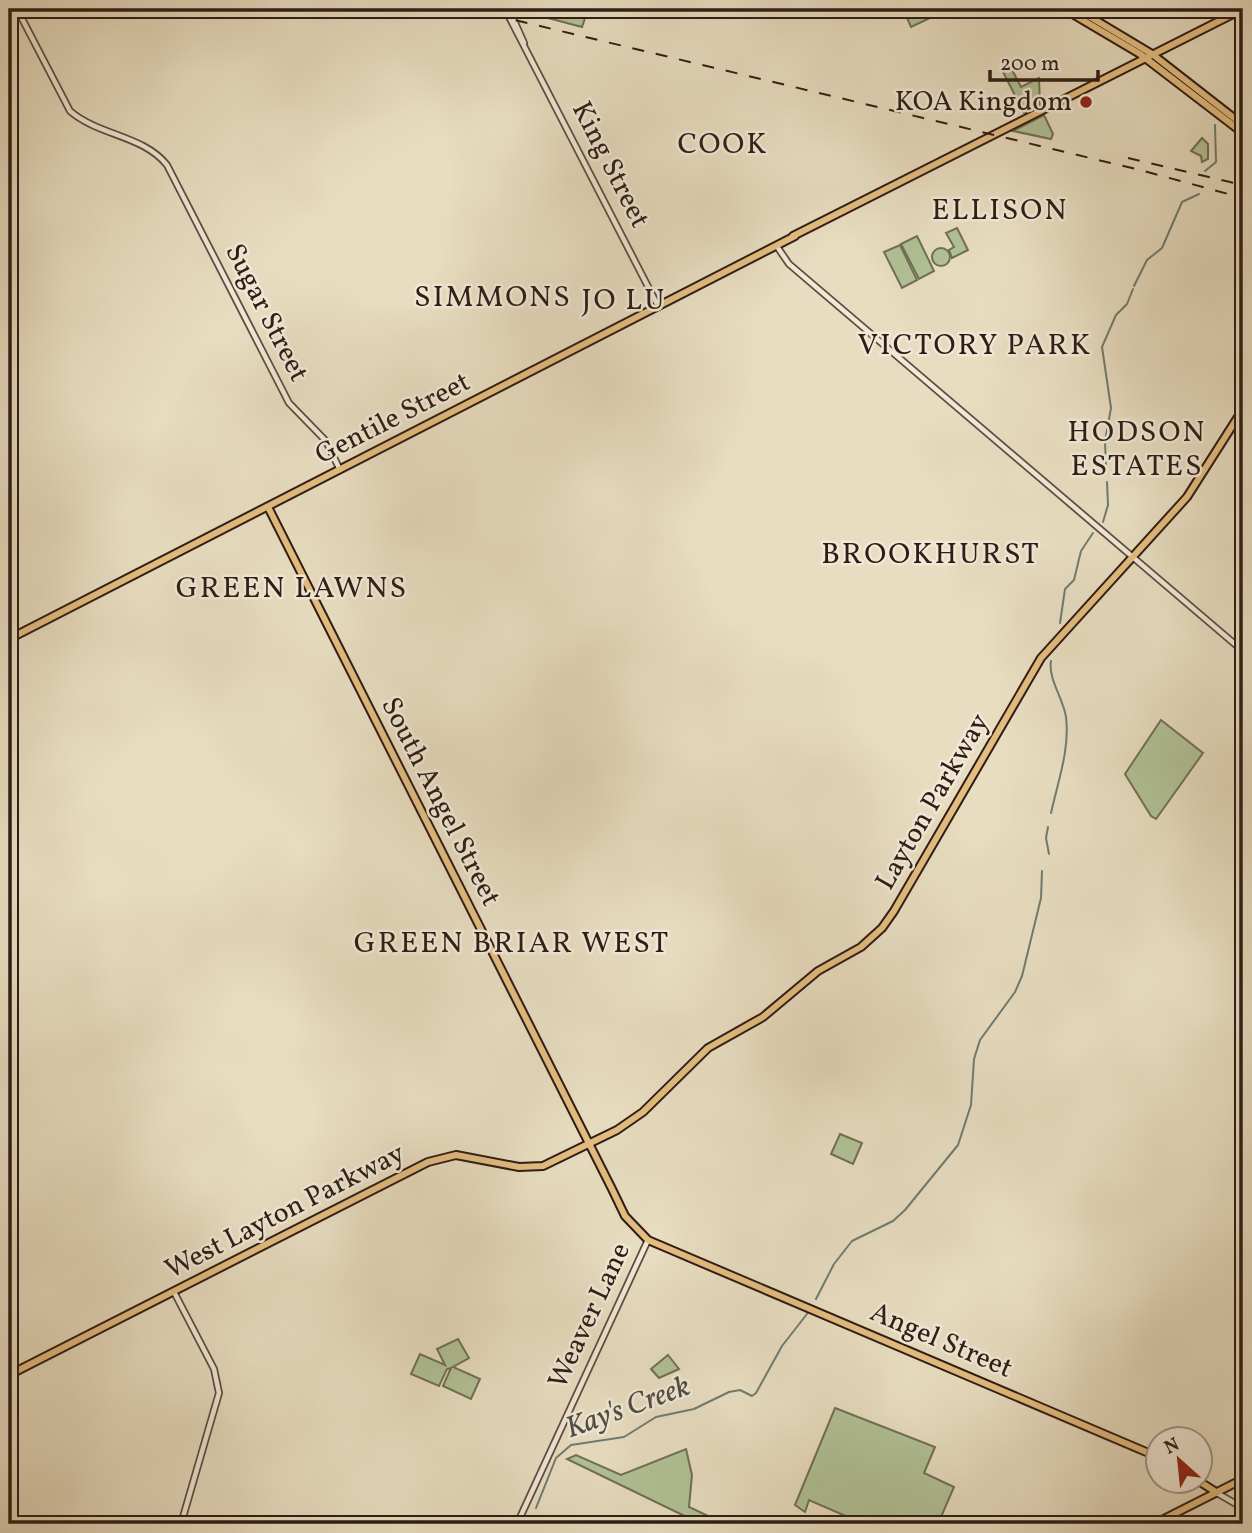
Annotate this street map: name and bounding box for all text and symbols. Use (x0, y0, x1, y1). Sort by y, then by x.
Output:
scale bar (990, 38, 1098, 82)
text: 200 m (1000, 50, 1060, 79)
place label: KOA Kingdom (895, 83, 1072, 122)
marker: KOA Kingdom (1078, 94, 1094, 110)
street label: King Street (561, 95, 659, 235)
district label: COOK (677, 124, 769, 166)
district label: ELLISON (932, 190, 1069, 232)
street label: Sugar Street (215, 237, 317, 389)
district label: SIMMONS (414, 277, 572, 319)
district label: JO LU (582, 280, 666, 322)
district label: VICTORY PARK (858, 325, 1092, 367)
street label: Gentile Street (309, 363, 477, 475)
district label: HODSON ESTATES (1067, 412, 1207, 488)
district label: BROOKHURST (821, 534, 1041, 576)
district label: GREEN LAWNS (176, 568, 408, 610)
street label: South Angel Street (370, 691, 510, 913)
street label: Layton Parkway (867, 707, 999, 897)
district label: GREEN BRIAR WEST (354, 923, 670, 965)
street label: West Layton Parkway (158, 1135, 412, 1289)
street label: Weaver Lane (539, 1237, 641, 1395)
street label: Angel Street (864, 1293, 1018, 1389)
water label: Kay's Creek (560, 1366, 696, 1450)
north arrow (1144, 1424, 1214, 1494)
text: N (1160, 1432, 1184, 1461)

